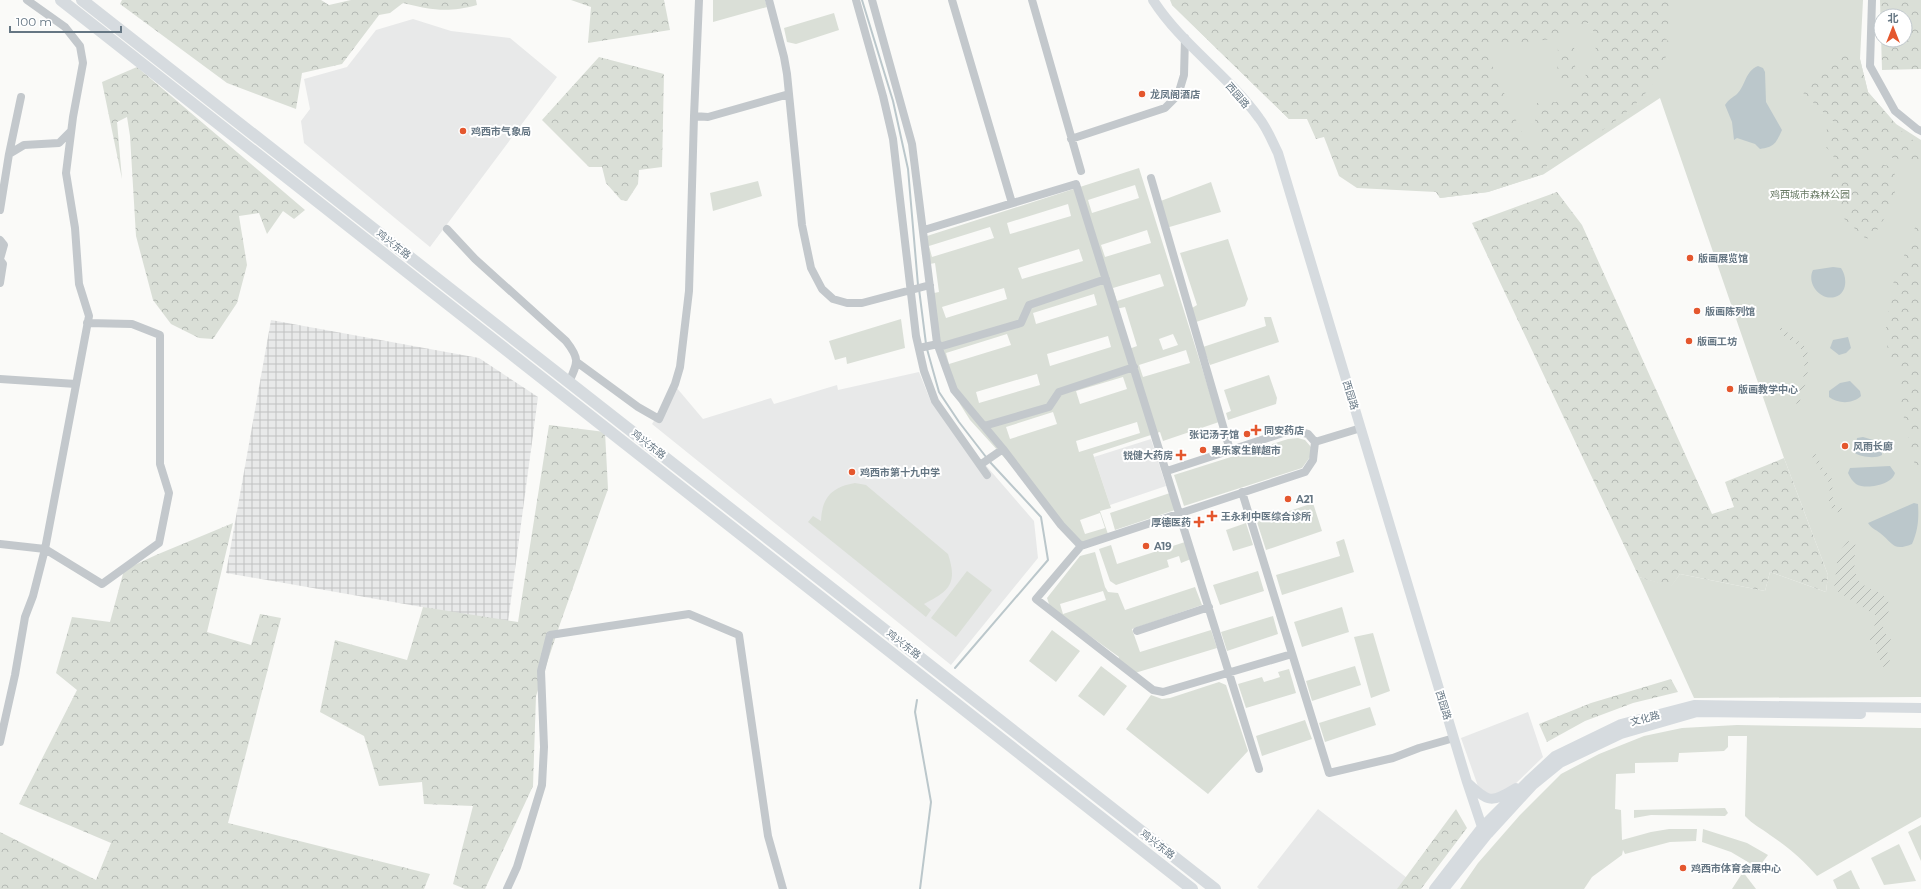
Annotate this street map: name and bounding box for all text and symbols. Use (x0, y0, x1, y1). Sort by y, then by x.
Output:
scale bar (10, 8, 121, 34)
north arrow (1873, 8, 1913, 48)
text: 北 (1888, 11, 1899, 25)
text: 100 m (16, 14, 52, 29)
street label: 西园路 (1223, 80, 1252, 111)
place label: 龙凤阁酒店 (1150, 88, 1200, 101)
marker: 龙凤阁酒店 (1137, 89, 1147, 99)
place label: 鸡西市气象局 (471, 125, 531, 138)
marker: 鸡西市气象局 (458, 126, 468, 136)
park label: 鸡西城市森林公园 (1770, 188, 1850, 201)
street label: 鸡兴东路 (374, 227, 413, 262)
place label: 版画展览馆 (1698, 252, 1748, 265)
marker: 版画展览馆 (1685, 253, 1695, 263)
place label: 版画陈列馆 (1705, 305, 1755, 318)
marker: 版画陈列馆 (1692, 306, 1702, 316)
place label: 版画工坊 (1697, 335, 1737, 348)
marker: 版画工坊 (1684, 336, 1694, 346)
street label: 西园路 (1340, 379, 1361, 411)
place label: 版画教学中心 (1738, 383, 1798, 396)
marker: 版画教学中心 (1725, 384, 1735, 394)
place label: 同安药店 (1264, 424, 1304, 437)
marker: 同安药店 (1251, 425, 1261, 435)
street label: 鸡兴东路 (629, 427, 668, 462)
place label: 张记汤子馆 (1189, 428, 1239, 441)
marker: 张记汤子馆 (1242, 429, 1252, 439)
place label: 风雨长廊 (1853, 440, 1893, 453)
marker: 风雨长廊 (1840, 441, 1850, 451)
place label: 果乐家生鲜超市 (1211, 444, 1281, 457)
marker: 果乐家生鲜超市 (1198, 445, 1208, 455)
place label: 锐健大药房 (1123, 449, 1173, 462)
marker: 锐健大药房 (1176, 450, 1186, 460)
place label: 鸡西市第十九中学 (860, 466, 940, 479)
marker: 鸡西市第十九中学 (847, 467, 857, 477)
place label: A21 (1295, 493, 1314, 506)
marker: A21 (1283, 494, 1293, 504)
marker: 王永利中医综合诊所 (1206, 510, 1218, 522)
place label: 王永利中医综合诊所 (1221, 510, 1311, 523)
place label: 厚德医药 (1151, 516, 1191, 529)
marker: 厚德医药 (1194, 517, 1204, 527)
place label: A19 (1153, 540, 1172, 553)
marker: A19 (1141, 541, 1151, 551)
street label: 鸡兴东路 (884, 627, 923, 662)
street label: 西园路 (1433, 689, 1454, 721)
street label: 文化路 (1629, 708, 1661, 729)
street label: 鸡兴东路 (1138, 827, 1177, 862)
place label: 鸡西市体育会展中心 (1691, 862, 1781, 875)
marker: 鸡西市体育会展中心 (1678, 863, 1688, 873)

